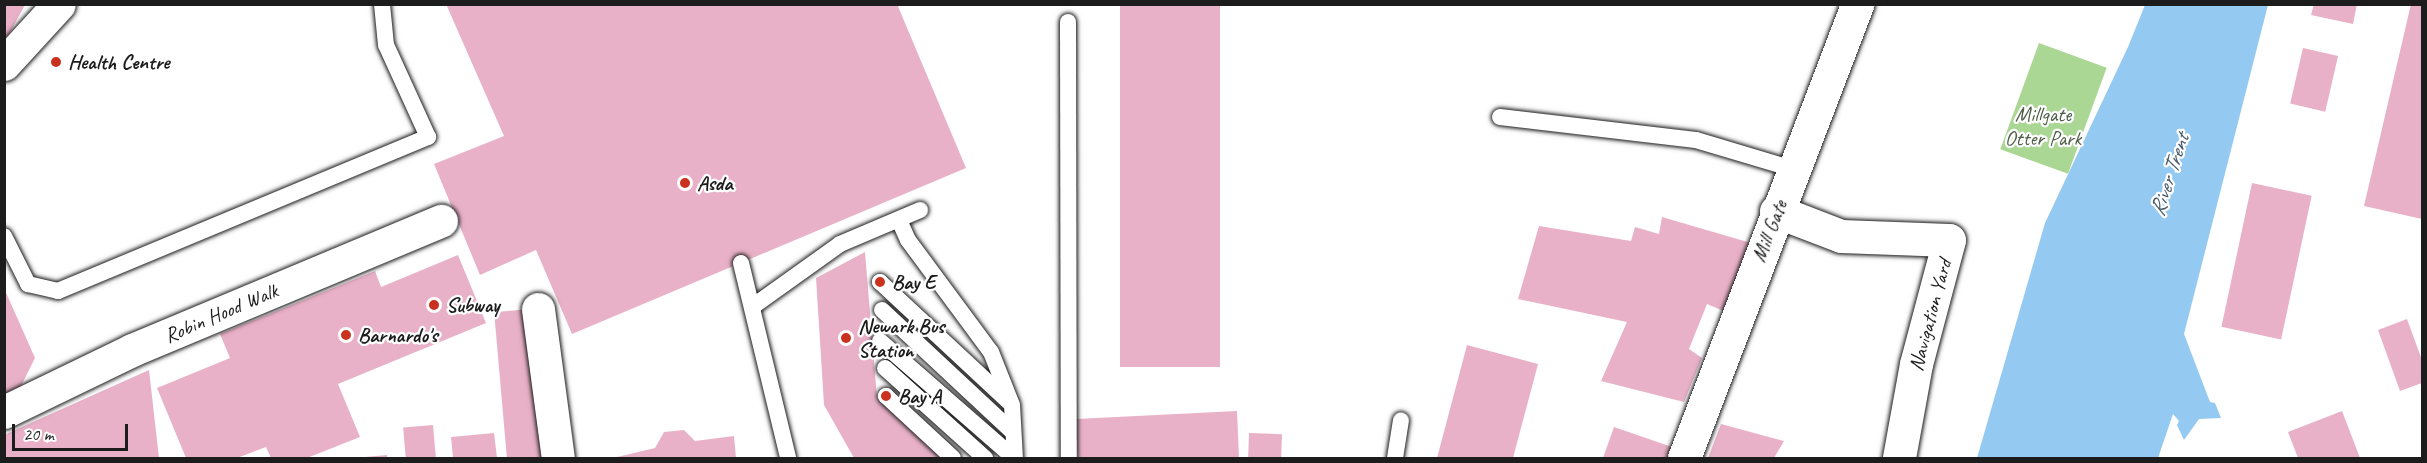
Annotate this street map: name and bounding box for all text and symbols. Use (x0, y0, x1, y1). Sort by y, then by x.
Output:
place label: Health Centre (68, 49, 169, 75)
marker: Health Centre (49, 55, 63, 69)
park label: Millgate Otter Park (2004, 101, 2082, 151)
water label: River Trent (2144, 131, 2196, 219)
place label: Asda (697, 170, 733, 196)
marker: Asda (678, 176, 692, 190)
street label: Mill Gate (1746, 196, 1792, 266)
street label: Navigation Yard (1903, 256, 1957, 374)
place label: Bay E (892, 269, 935, 295)
marker: Bay E (873, 275, 887, 289)
street label: Robin Hood Walk (160, 278, 282, 348)
place label: Subway (446, 292, 499, 318)
marker: Subway (427, 298, 441, 312)
place label: Newark Bus Station (858, 313, 944, 363)
place label: Barnardo's (358, 322, 438, 348)
marker: Barnardo's (339, 328, 353, 342)
marker: Newark Bus Station (839, 331, 853, 345)
place label: Bay A (898, 383, 941, 409)
marker: Bay A (879, 389, 893, 403)
scale bar (15, 412, 130, 450)
text: 20 m (23, 423, 54, 445)

